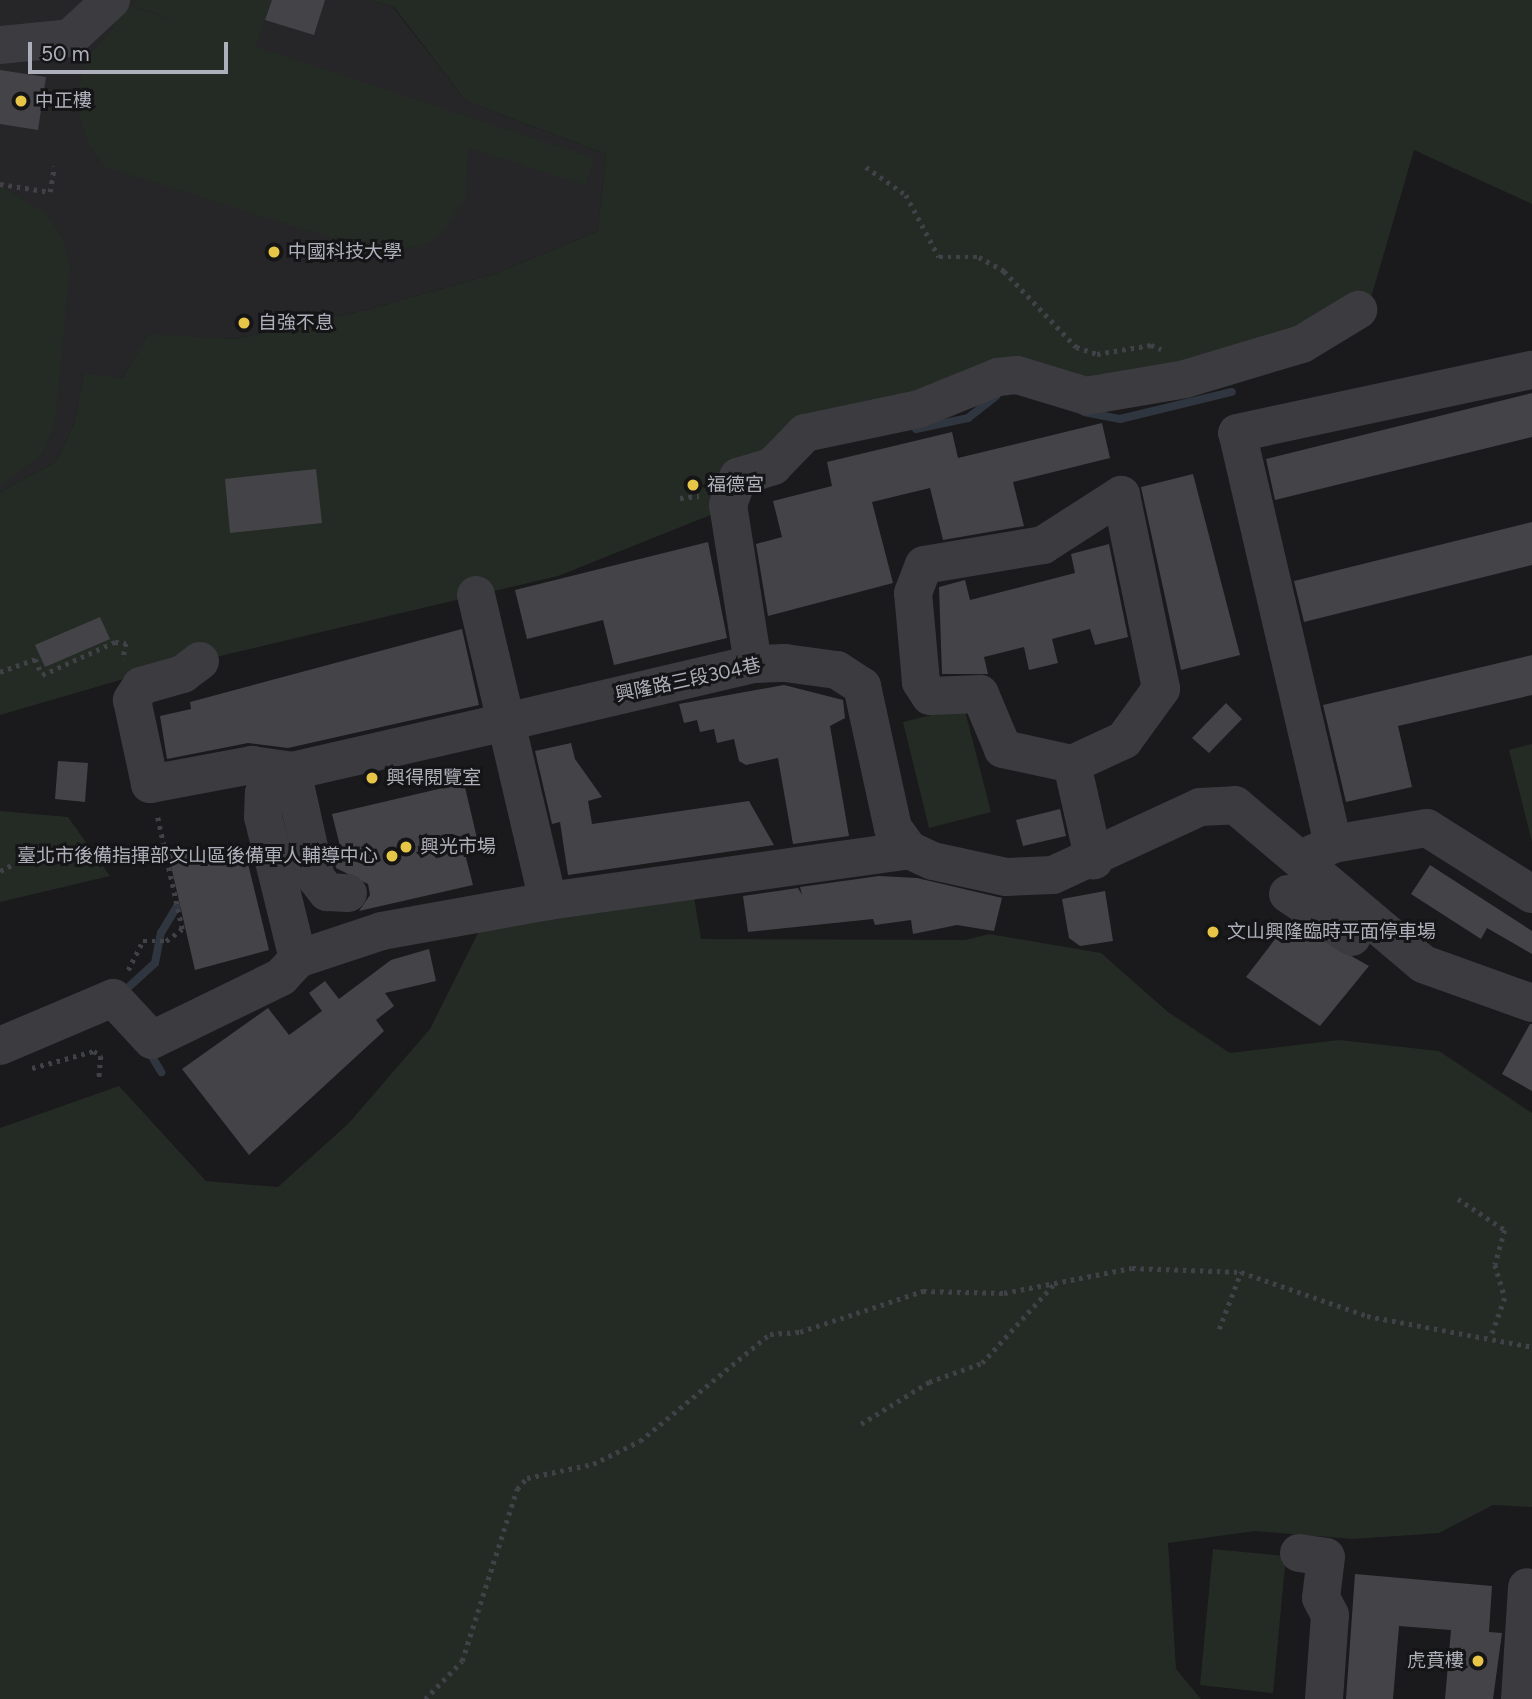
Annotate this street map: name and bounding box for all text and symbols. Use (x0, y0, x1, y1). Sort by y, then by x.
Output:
scale bar (32, 28, 231, 72)
text: 50 m (41, 41, 90, 66)
place label: 中正樓 (35, 90, 92, 112)
marker: 中正樓 (13, 93, 29, 109)
place label: 中國科技大學 (288, 241, 402, 263)
marker: 中國科技大學 (266, 244, 282, 260)
place label: 自強不息 (258, 312, 334, 334)
marker: 自強不息 (236, 315, 252, 331)
place label: 福德宮 (707, 474, 764, 496)
marker: 福德宮 (685, 477, 701, 493)
street label: 興隆路三段304巷 (613, 653, 763, 707)
place label: 興得閱覽室 (386, 767, 481, 789)
marker: 興得閱覽室 (364, 770, 380, 786)
place label: 興光市場 (420, 836, 496, 858)
marker: 興光市場 (398, 839, 414, 855)
place label: 臺北市後備指揮部文山區後備軍人輔導中心 (17, 845, 378, 867)
marker: 臺北市後備指揮部文山區後備軍人輔導中心 (384, 848, 400, 864)
place label: 文山興隆臨時平面停車場 (1227, 921, 1436, 943)
marker: 文山興隆臨時平面停車場 (1205, 924, 1221, 940)
place label: 虎賁樓 (1407, 1650, 1464, 1672)
marker: 虎賁樓 (1470, 1653, 1486, 1669)

